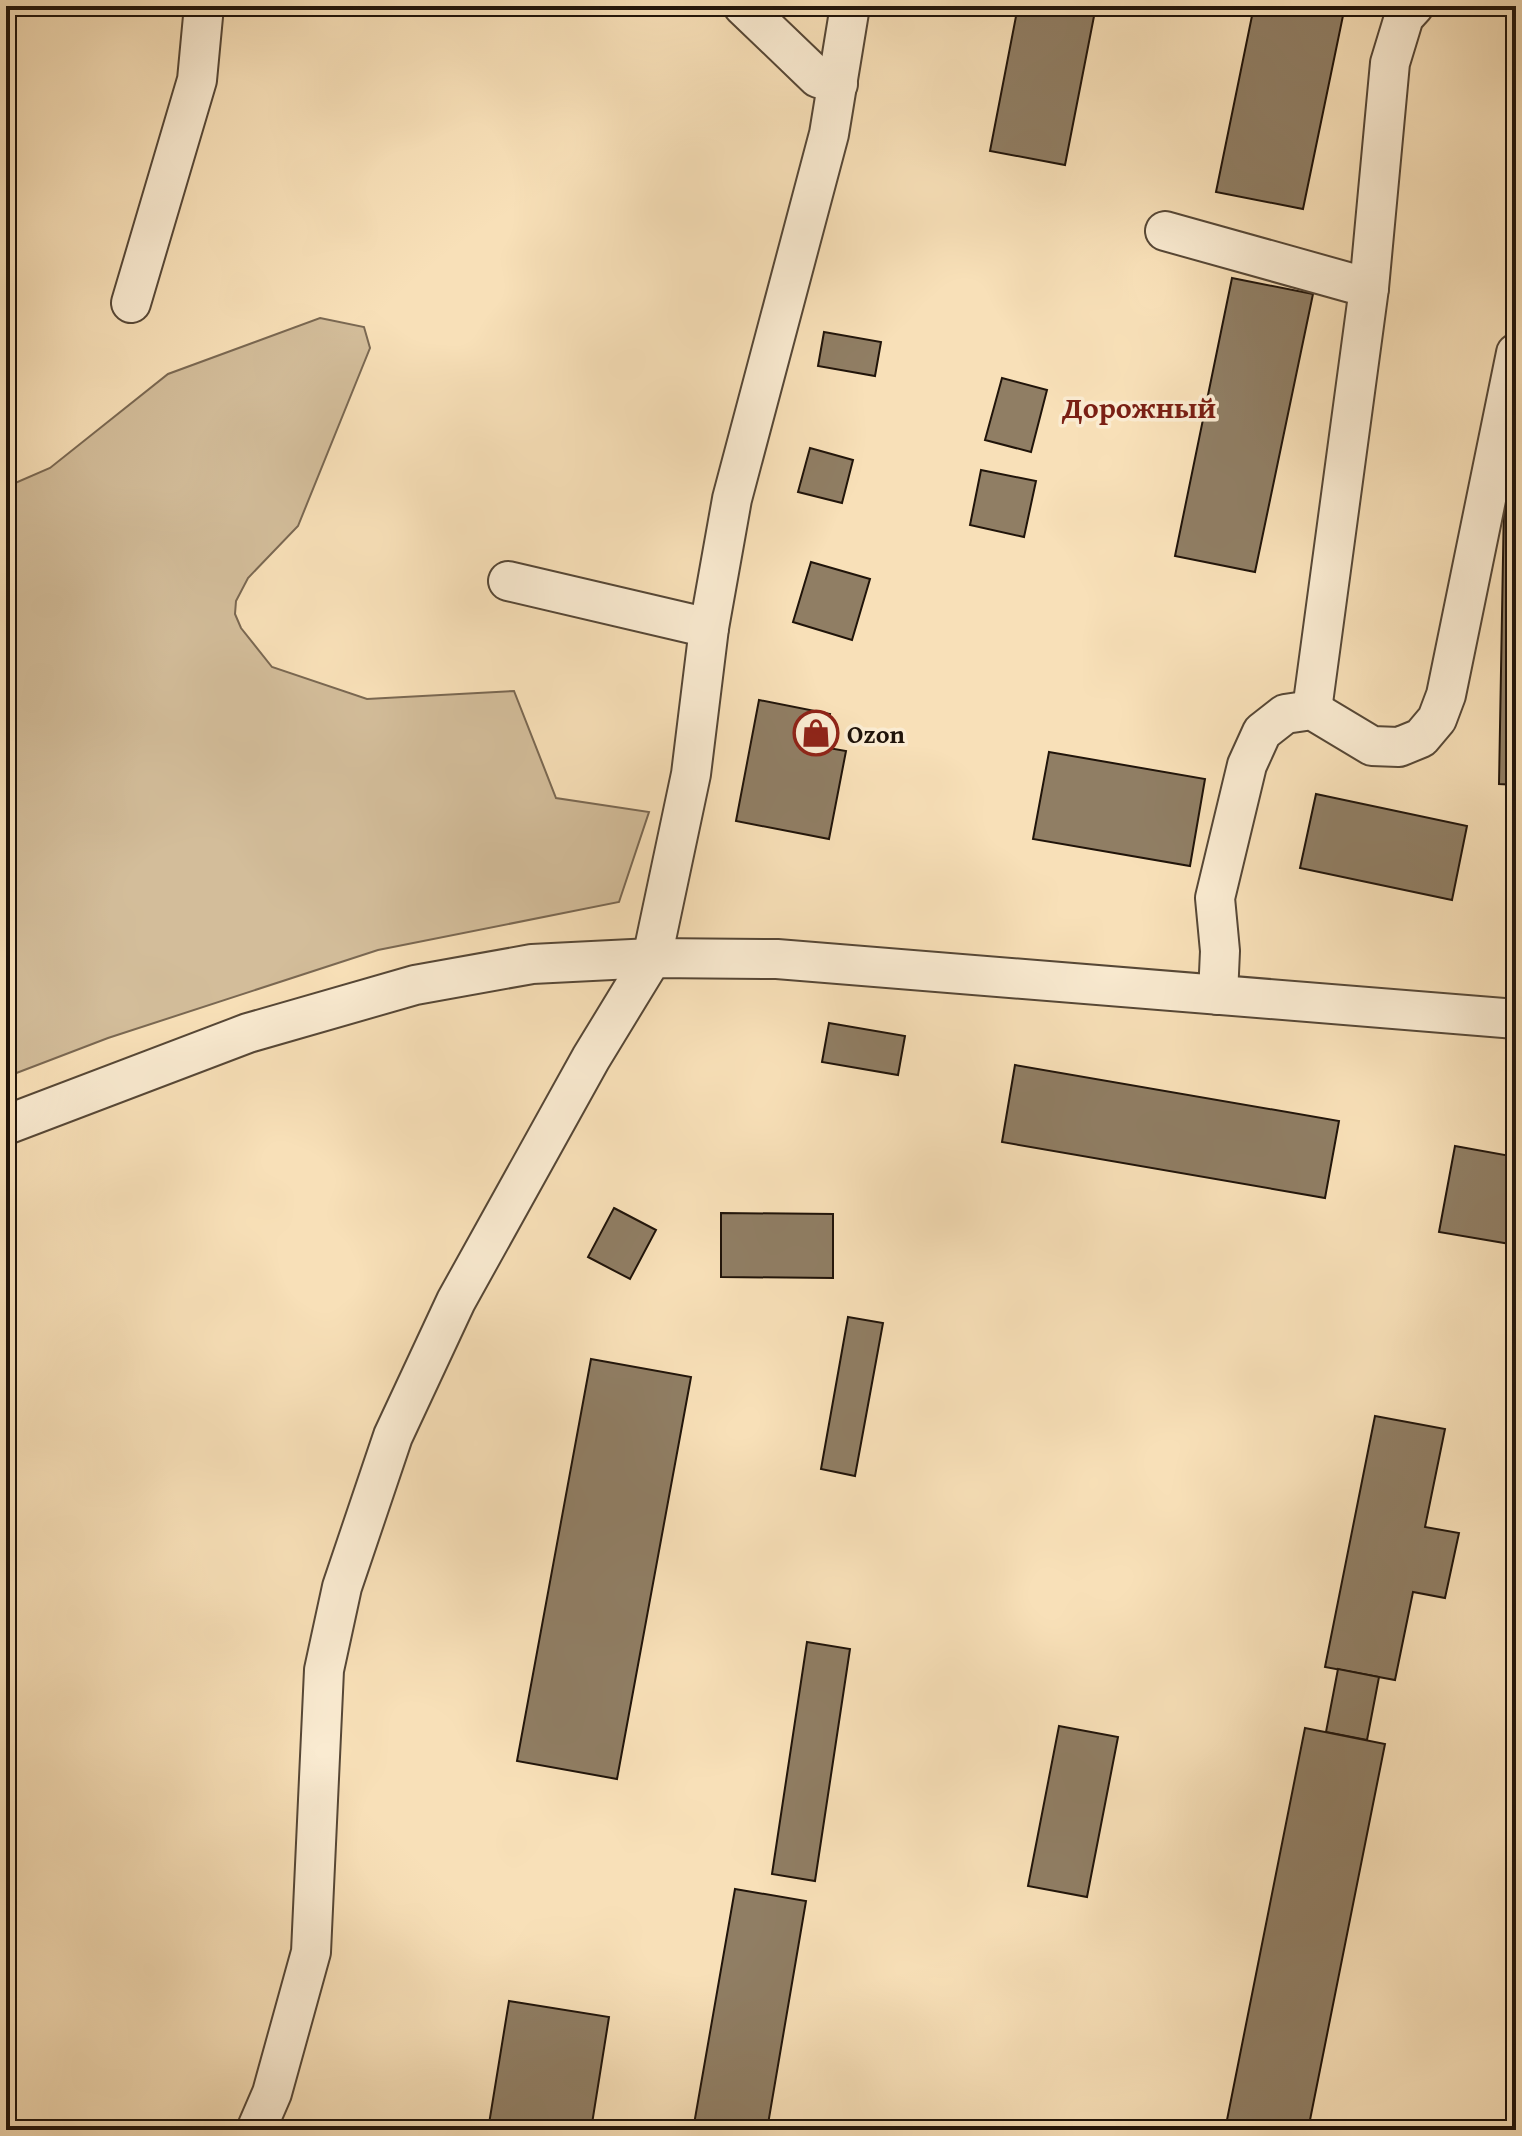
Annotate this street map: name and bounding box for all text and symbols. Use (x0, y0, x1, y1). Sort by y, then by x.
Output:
district label: Дорожный (1061, 385, 1216, 429)
shop icon: Ozon (792, 709, 840, 757)
place label: Ozon (847, 714, 906, 753)

